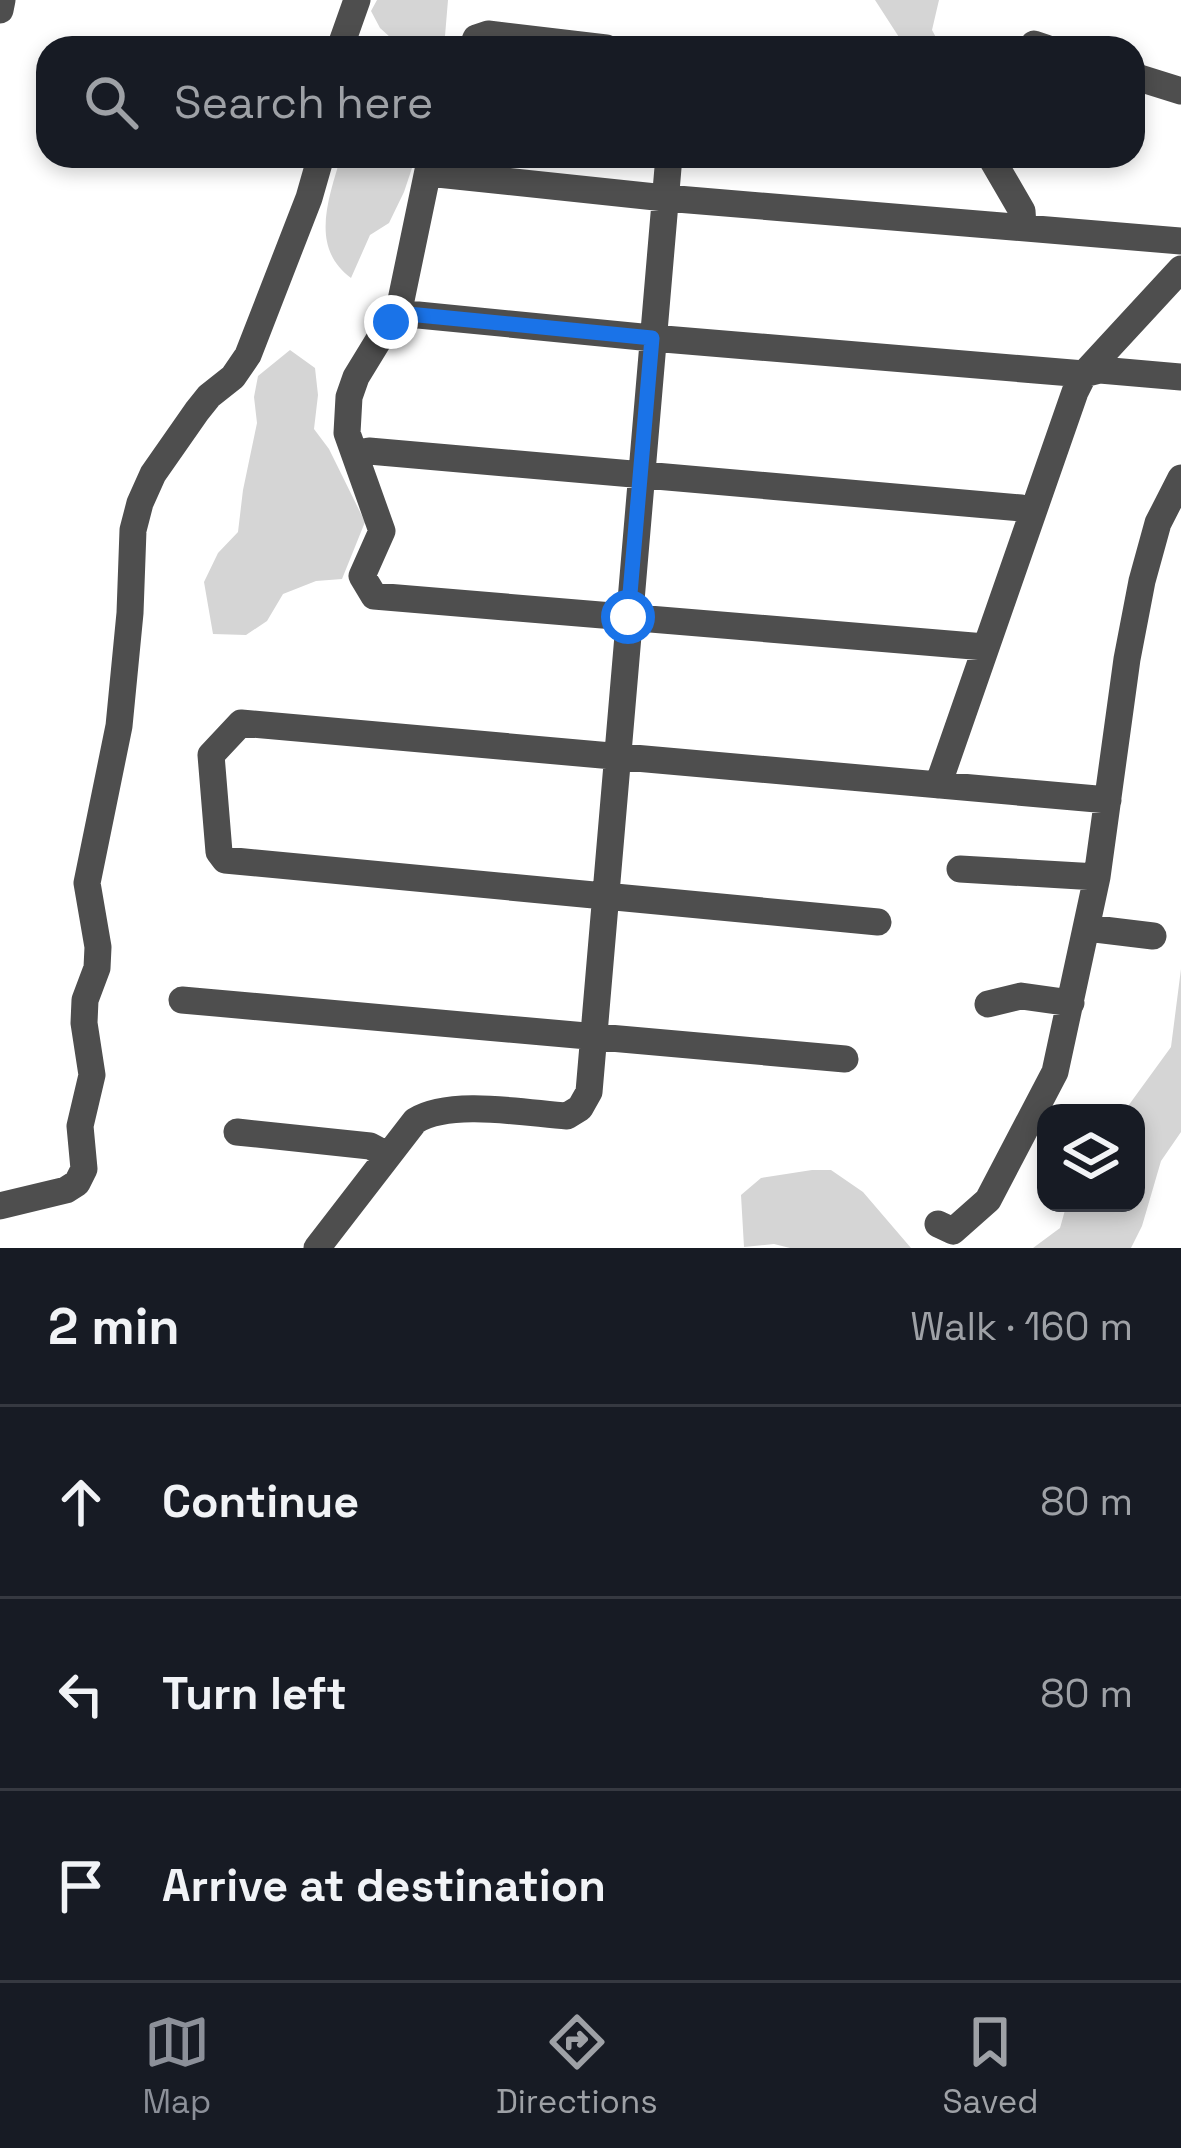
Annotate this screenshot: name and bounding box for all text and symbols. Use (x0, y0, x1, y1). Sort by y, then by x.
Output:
search box (36, 36, 1145, 168)
icon: search (78, 69, 144, 135)
text: Search here (174, 74, 433, 131)
route end (364, 295, 418, 349)
route start (601, 590, 655, 644)
map controls (1037, 1104, 1145, 1212)
button: layers (1037, 1104, 1145, 1212)
text: 2 min (48, 1294, 180, 1359)
text: Walk · 160 m (910, 1302, 1133, 1351)
icon: ahead (48, 1469, 114, 1535)
text: Continue (162, 1473, 359, 1530)
text: 80 m (1040, 1477, 1133, 1526)
icon: left (48, 1661, 114, 1727)
text: Turn left (162, 1665, 347, 1722)
text: 80 m (1040, 1669, 1133, 1718)
icon: arrive (48, 1853, 114, 1919)
text: Arrive at destination (162, 1857, 606, 1914)
tab: Map (142, 2009, 211, 2123)
tab: Directions (496, 2009, 658, 2123)
tab: Saved (942, 2009, 1039, 2123)

